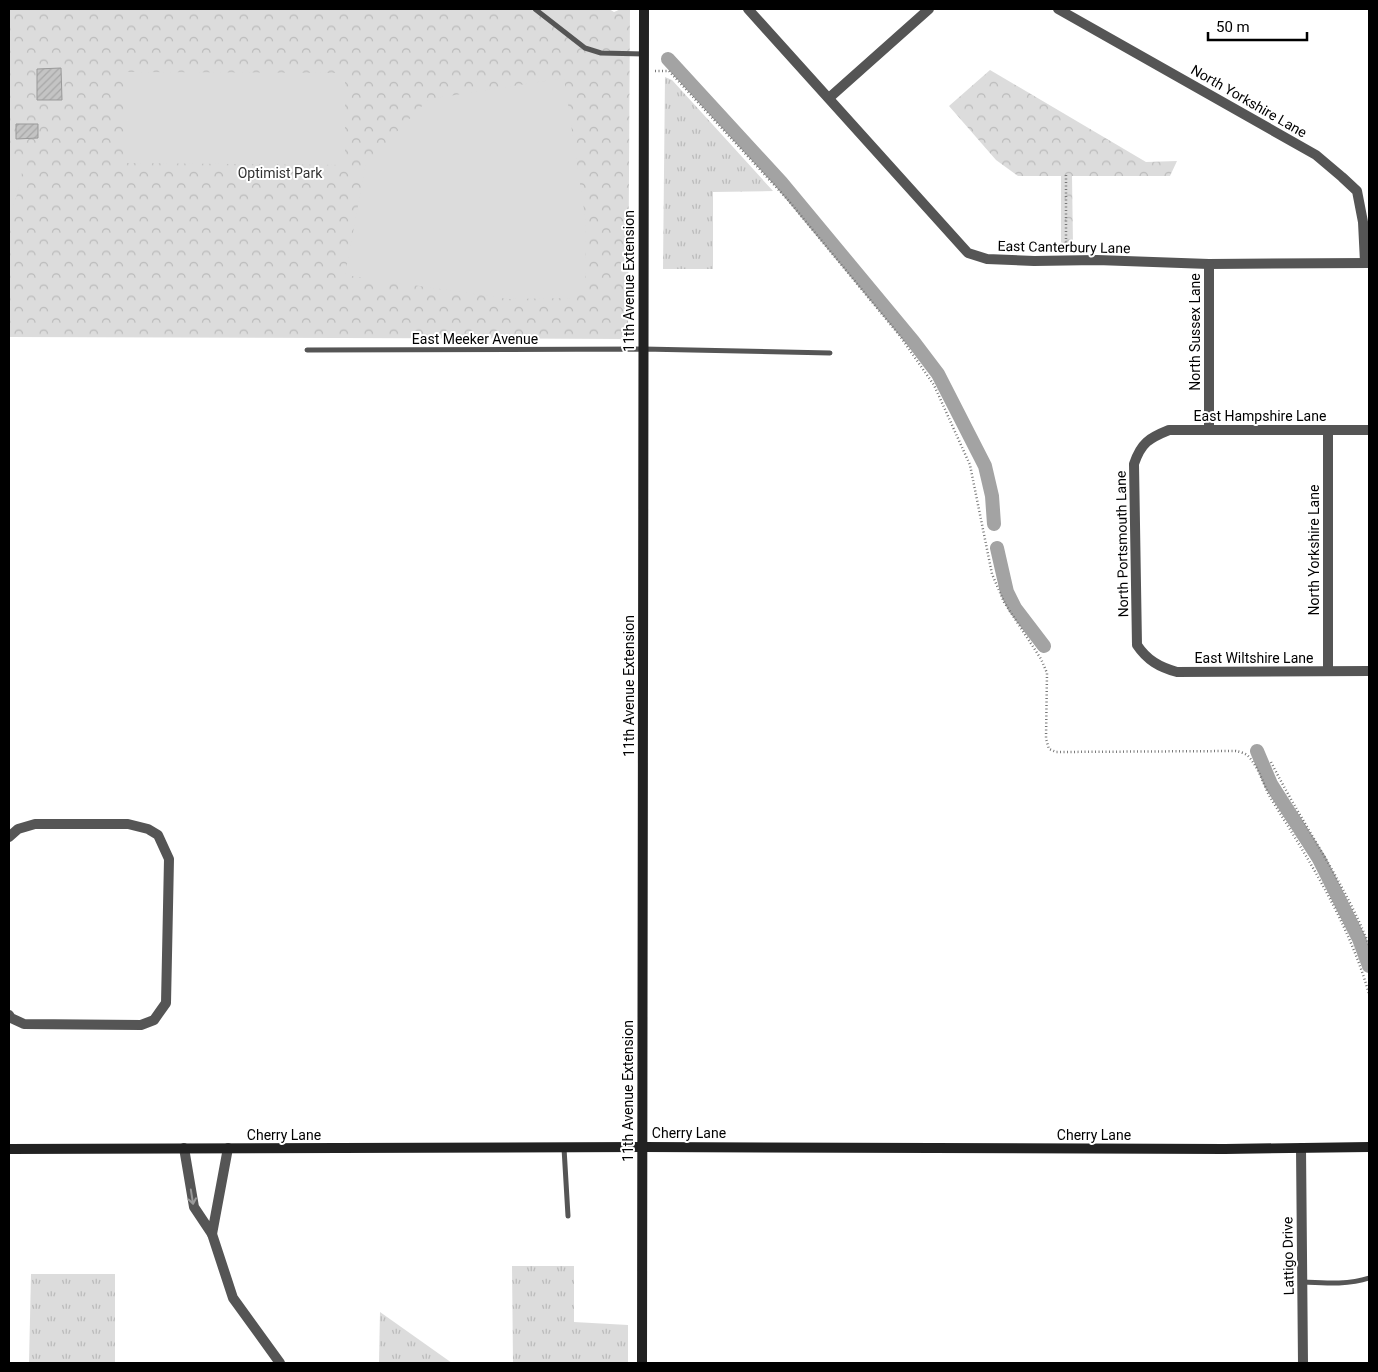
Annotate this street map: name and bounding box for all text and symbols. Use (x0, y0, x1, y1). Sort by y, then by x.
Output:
scale bar (1208, 10, 1307, 42)
text: 50 m (1216, 18, 1250, 36)
street label: North Yorkshire Lane (1188, 61, 1310, 141)
park label: Optimist Park (238, 165, 323, 181)
street label: 11th Avenue Extension (621, 210, 637, 352)
street label: East Canterbury Lane (997, 238, 1131, 256)
street label: North Sussex Lane (1187, 273, 1203, 391)
street label: East Meeker Avenue (412, 331, 538, 347)
street label: East Hampshire Lane (1194, 408, 1326, 424)
street label: North Portsmouth Lane (1113, 471, 1131, 617)
street label: North Yorkshire Lane (1306, 485, 1322, 615)
street label: 11th Avenue Extension (621, 615, 637, 757)
street label: East Wiltshire Lane (1195, 650, 1313, 666)
street label: 11th Avenue Extension (620, 1020, 636, 1162)
street label: Cherry Lane (652, 1125, 726, 1141)
street label: Cherry Lane (247, 1127, 321, 1143)
street label: Cherry Lane (1057, 1127, 1131, 1143)
one-way arrow (188, 1188, 198, 1204)
street label: Lattigo Drive (1279, 1217, 1297, 1295)

